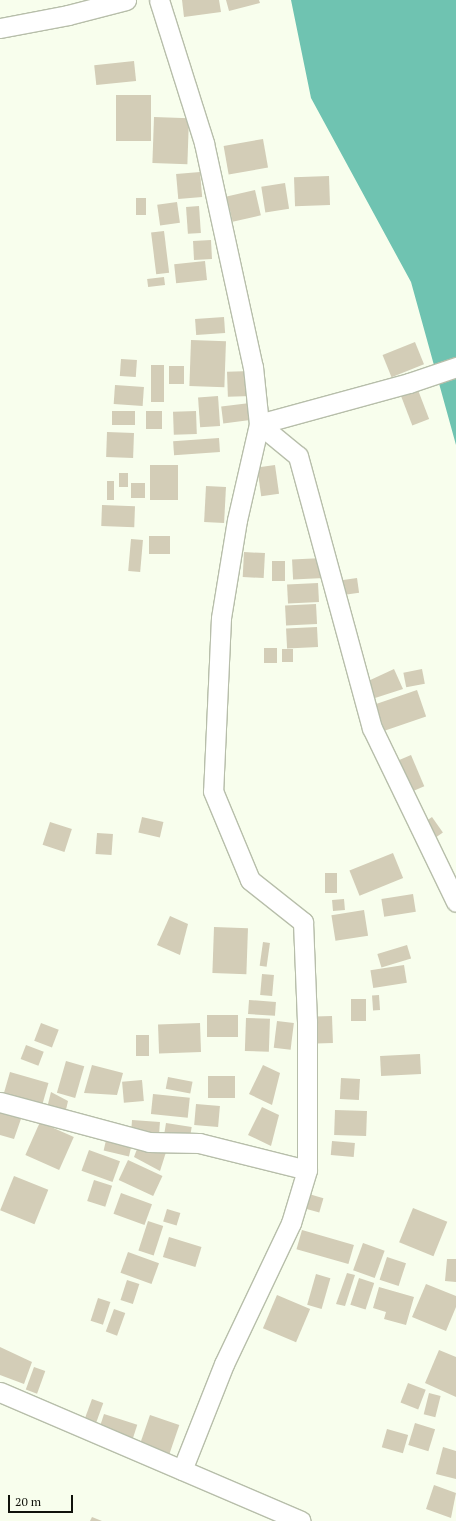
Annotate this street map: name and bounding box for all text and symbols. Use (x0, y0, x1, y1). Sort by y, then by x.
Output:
scale bar (10, 1487, 75, 1513)
text: 20 m (15, 1494, 41, 1509)

